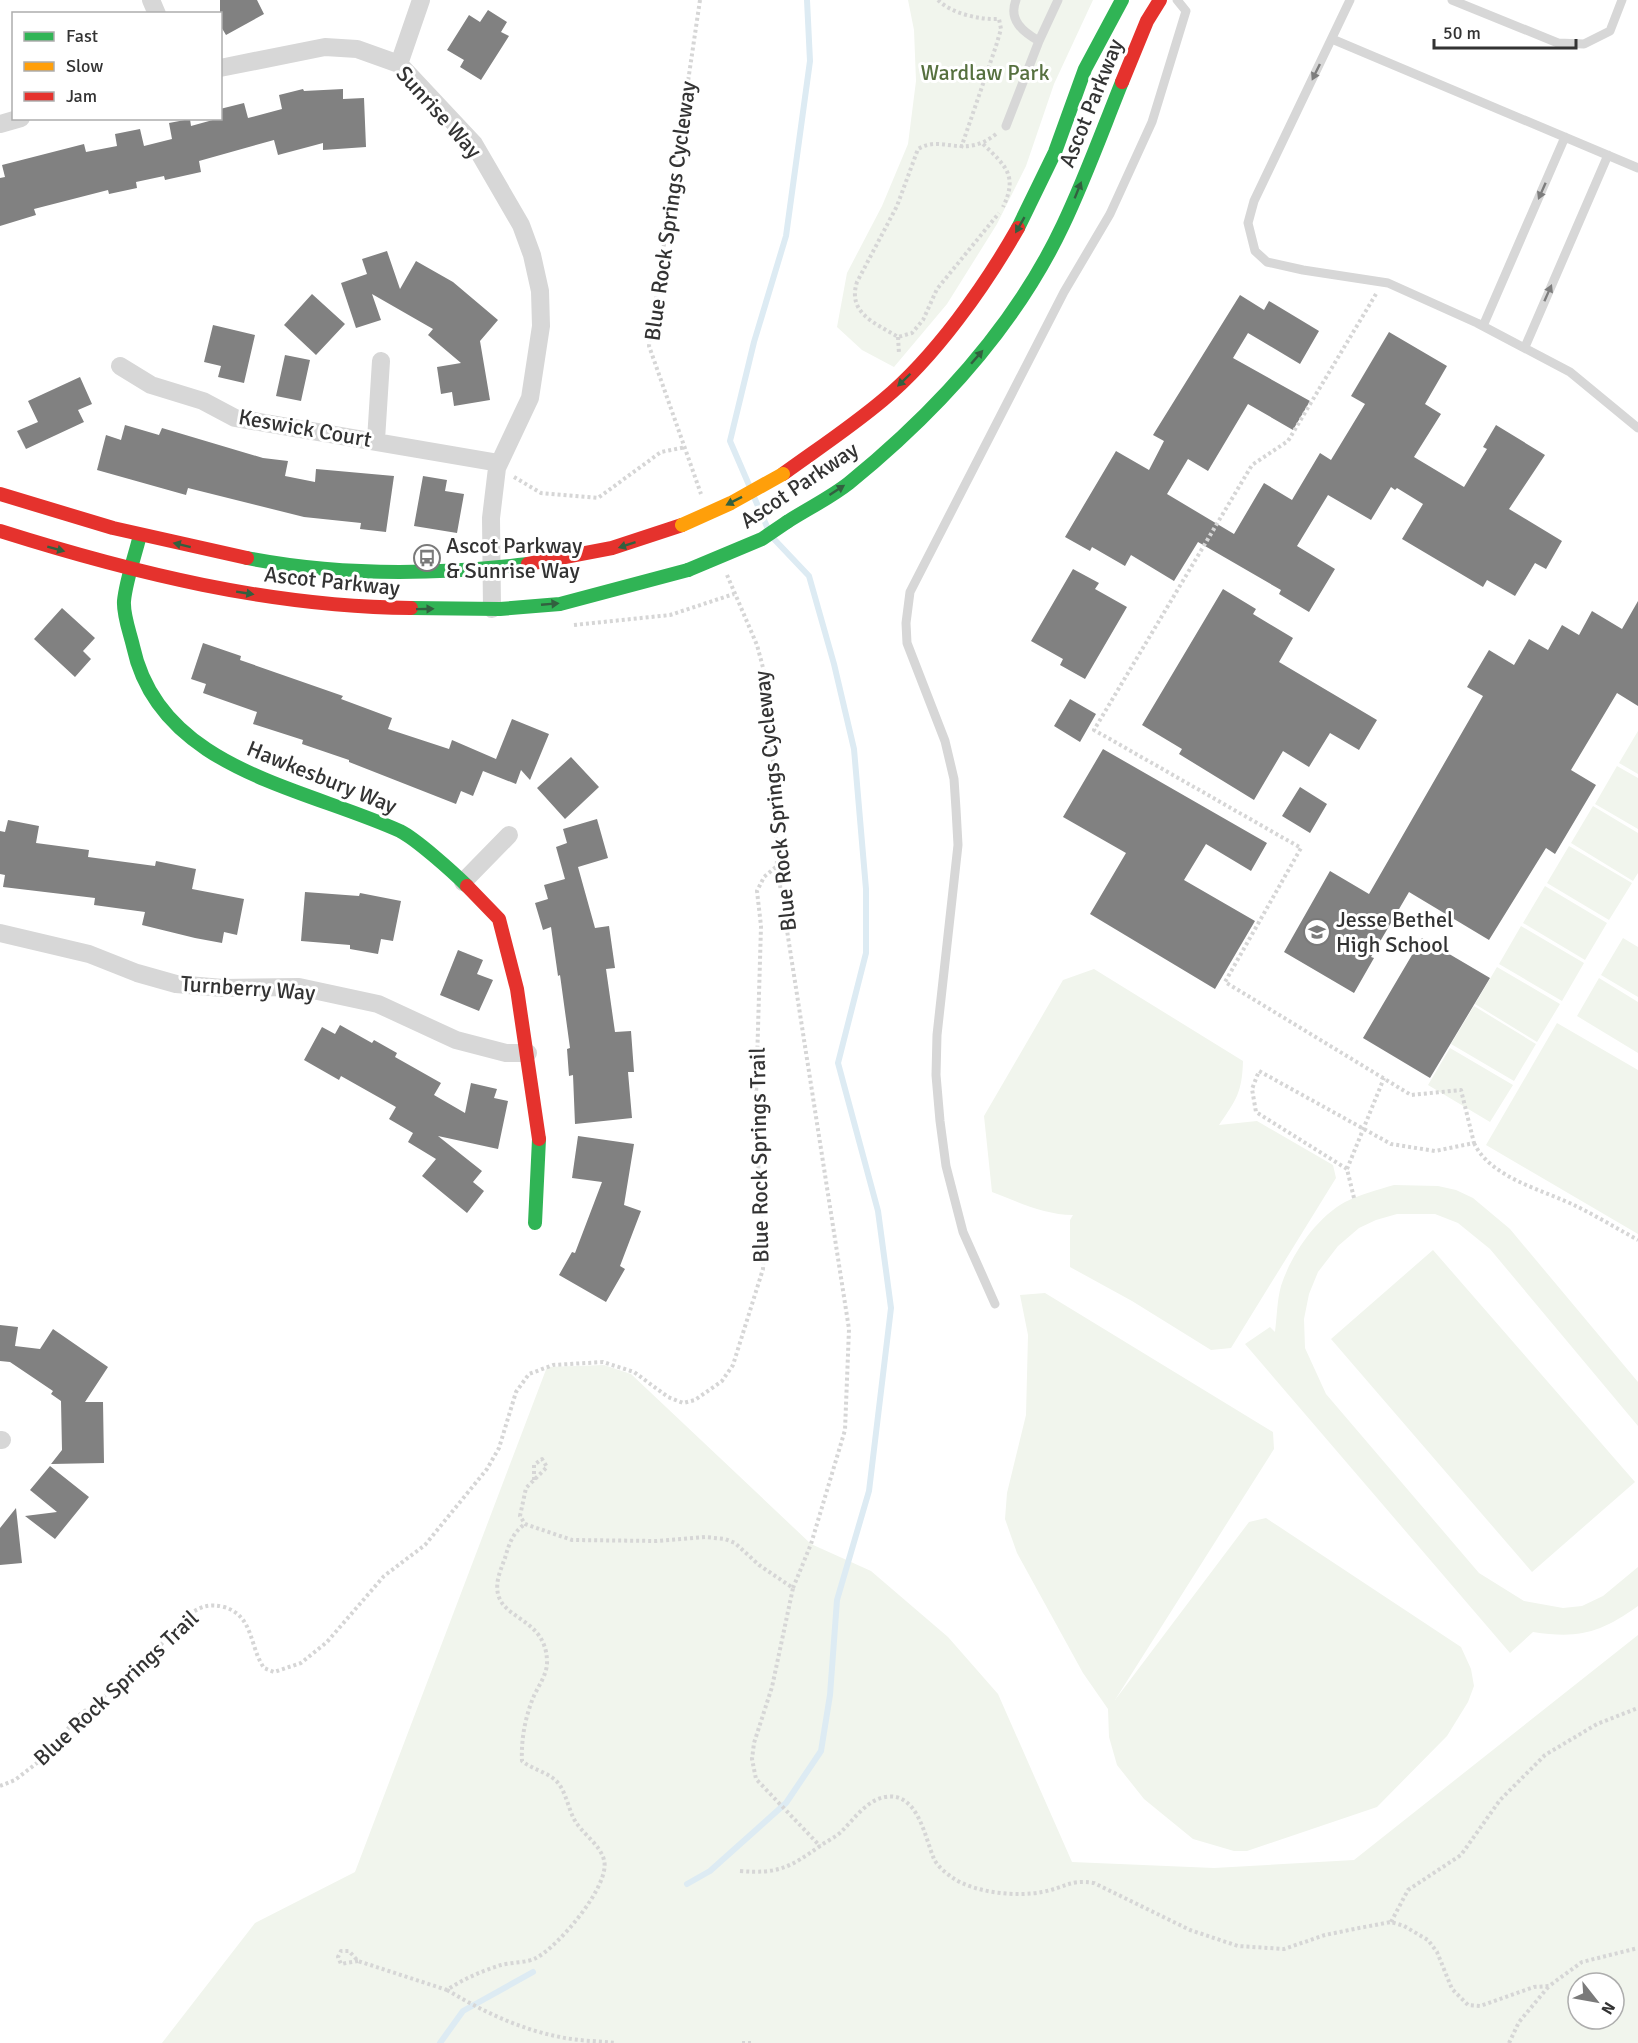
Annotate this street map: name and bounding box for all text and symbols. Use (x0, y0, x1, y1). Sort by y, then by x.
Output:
legend (12, 12, 222, 120)
scale bar (1434, 12, 1576, 50)
text: 50 m (1443, 22, 1481, 44)
text: Fast (66, 25, 98, 47)
street label: Ascot Parkway (1053, 34, 1129, 171)
text: Slow (66, 55, 103, 77)
park label: Wardlaw Park (920, 59, 1050, 86)
street label: Sunrise Way (390, 60, 488, 164)
one-way arrow (1311, 63, 1320, 80)
street label: Blue Rock Springs Cycleway (638, 79, 702, 343)
text: Jam (66, 85, 97, 107)
one-way arrow (1073, 181, 1083, 199)
one-way arrow (1537, 182, 1546, 200)
one-way arrow (1015, 217, 1025, 234)
one-way arrow (1543, 284, 1553, 302)
one-way arrow (971, 349, 984, 364)
one-way arrow (897, 373, 911, 387)
street label: Keswick Court (236, 403, 374, 453)
street label: Ascot Parkway (735, 435, 864, 534)
one-way arrow (828, 485, 845, 496)
one-way arrow (725, 496, 742, 506)
place label: Ascot Parkway & Sunrise Way (446, 532, 583, 584)
one-way arrow (172, 540, 191, 550)
one-way arrow (618, 541, 636, 550)
bus stop icon: Ascot Parkway & Sunrise Way (412, 543, 442, 573)
one-way arrow (47, 544, 65, 554)
street label: Ascot Parkway (263, 560, 402, 602)
one-way arrow (236, 589, 255, 598)
one-way arrow (541, 599, 560, 608)
one-way arrow (416, 605, 435, 614)
street label: Blue Rock Springs Cycleway (748, 669, 802, 933)
street label: Hawkesbury Way (243, 735, 402, 820)
place label: Jesse Bethel High School (1336, 906, 1453, 958)
school or university icon: Jesse Bethel High School (1302, 917, 1332, 947)
street label: Turnberry Way (180, 970, 317, 1006)
street label: Blue Rock Springs Trail (744, 1047, 774, 1263)
street label: Blue Rock Springs Trail (28, 1605, 204, 1771)
north arrow (1566, 1971, 1626, 2031)
text: N (1597, 1998, 1619, 2018)

